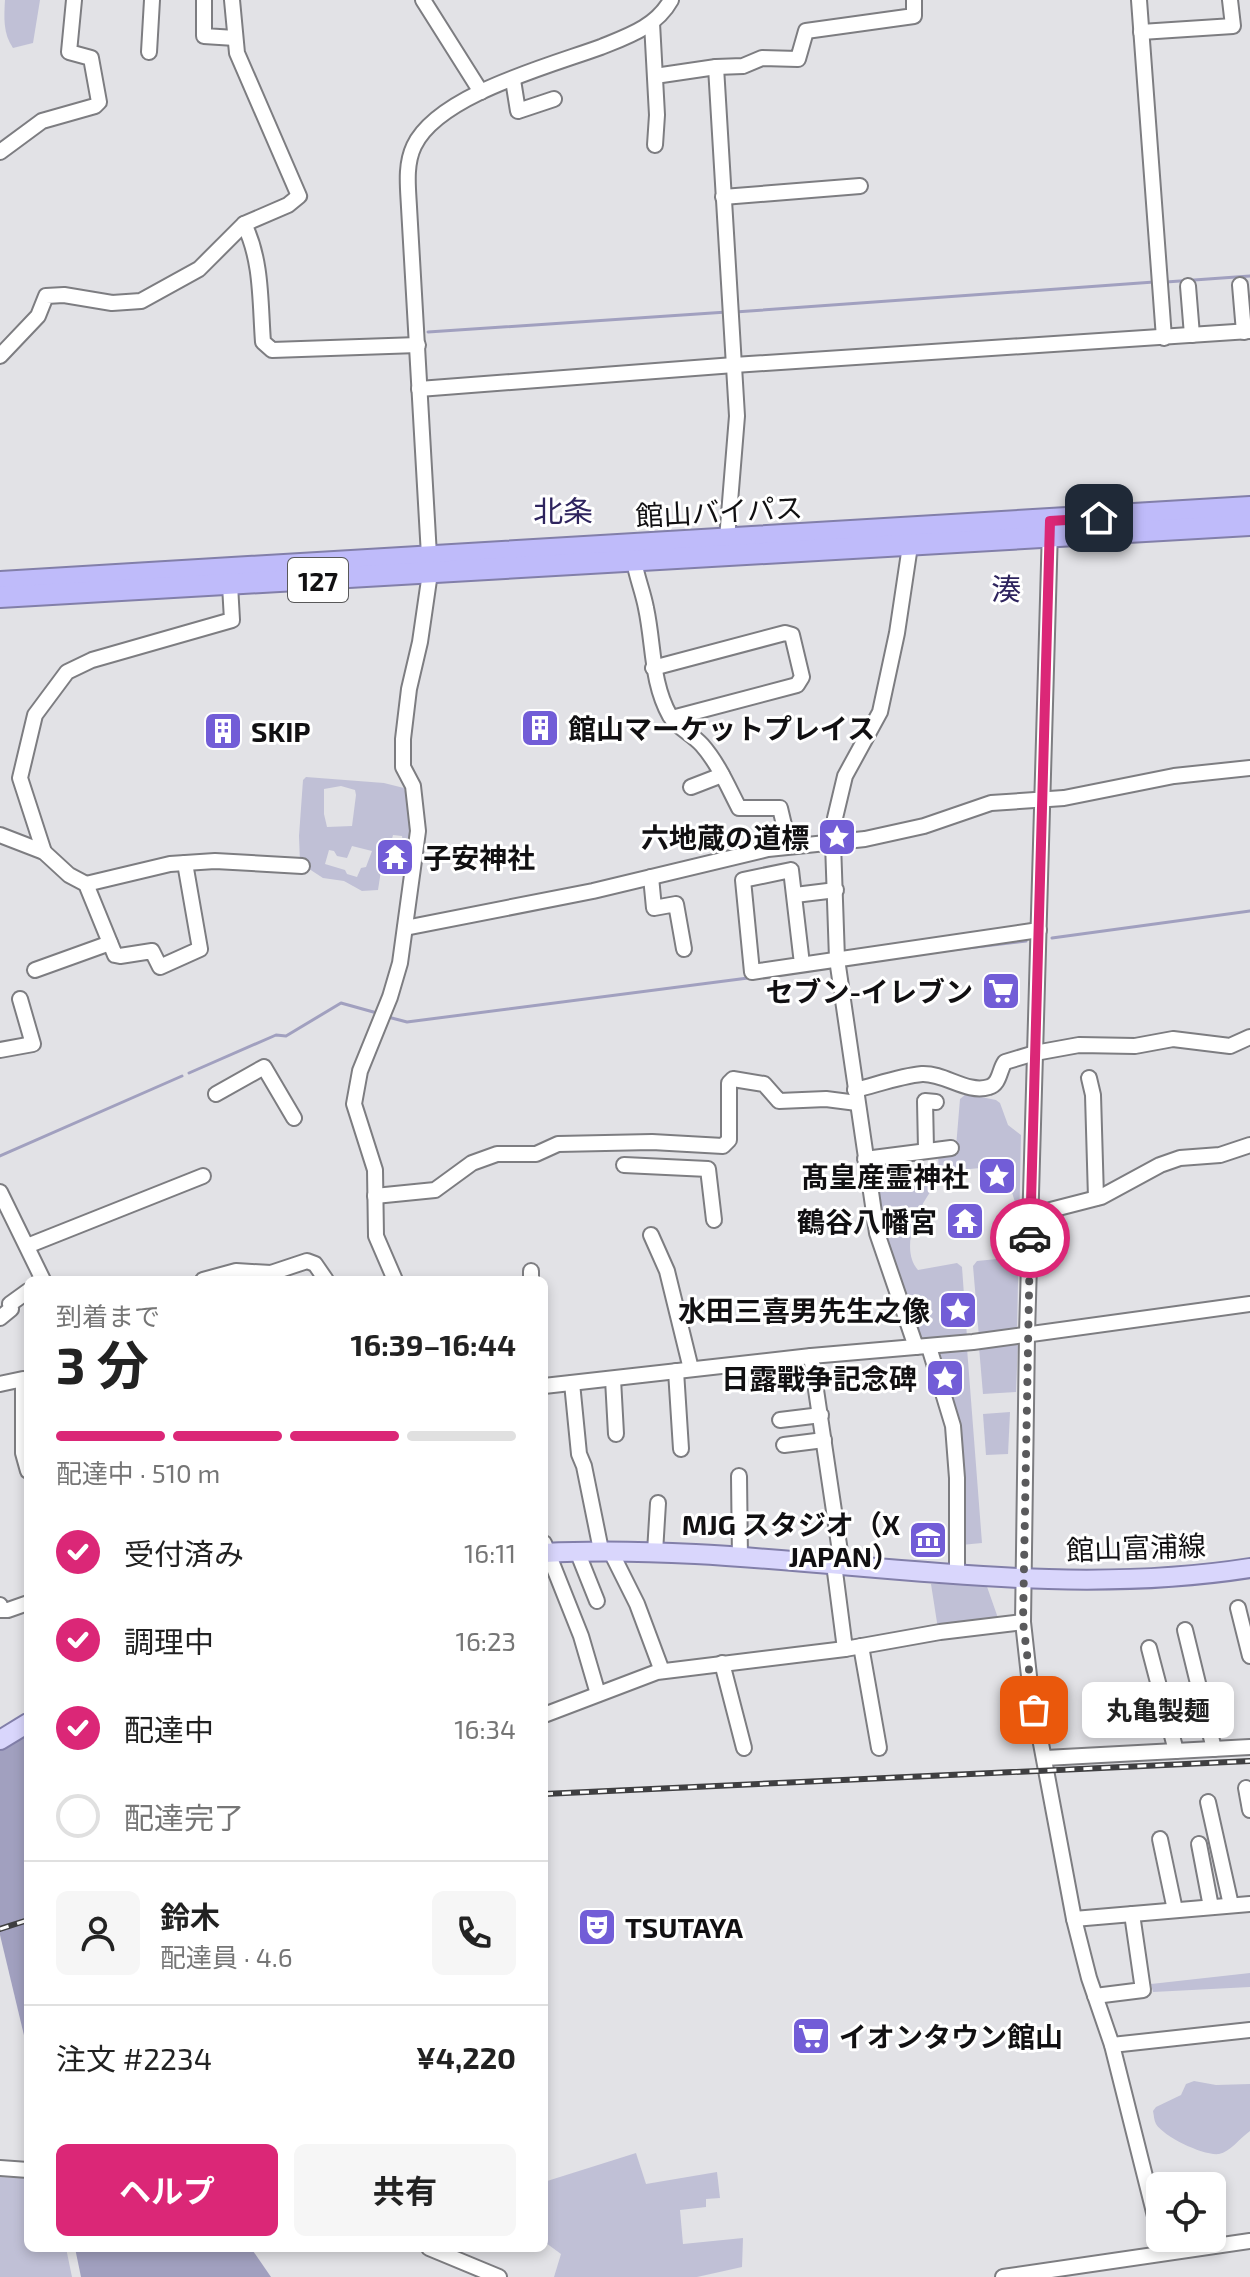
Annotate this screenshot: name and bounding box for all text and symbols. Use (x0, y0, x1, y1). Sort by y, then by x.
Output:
pin (1065, 484, 1133, 552)
street label: 館山バイパス (634, 490, 804, 532)
district label: 北条 (533, 492, 593, 528)
icon: home (1077, 496, 1121, 540)
road number: 127 (288, 558, 348, 602)
district label: 湊 (991, 570, 1021, 606)
building icon: 館山マーケットプレイス (519, 707, 561, 749)
building icon: SKIP (202, 710, 244, 752)
place label: 館山マーケットプレイス (568, 711, 875, 745)
place label: SKIP (251, 714, 311, 748)
place icon: 六地蔵の道標 (816, 816, 858, 858)
place label: 六地蔵の道標 (641, 820, 809, 854)
temple icon: 子安神社 (374, 836, 416, 878)
place label: 子安神社 (423, 840, 535, 874)
supermarket icon: セブン-イレブン (980, 970, 1022, 1012)
place label: セブン-イレブン (765, 974, 973, 1008)
place icon: 髙皇産霊神社 (976, 1155, 1018, 1197)
place label: 髙皇産霊神社 (801, 1159, 969, 1193)
courier (990, 1198, 1070, 1278)
temple icon: 鶴谷八幡宮 (944, 1200, 986, 1242)
place label: 鶴谷八幡宮 (797, 1204, 937, 1238)
icon: car (1008, 1216, 1052, 1260)
place icon: 水田三喜男先生之像 (937, 1289, 979, 1331)
place label: 水田三喜男先生之像 (678, 1293, 930, 1327)
text: 到着まで (56, 1300, 160, 1331)
text: 16:39–16:44 (350, 1326, 516, 1362)
text: 3 分 (56, 1332, 149, 1394)
place icon: 日露戰争記念碑 (924, 1357, 966, 1399)
place label: 日露戰争記念碑 (721, 1361, 917, 1395)
text: 配達中 · 510 m (56, 1457, 220, 1488)
place label: MJG スタジオ（X JAPAN） (682, 1507, 900, 1573)
museum icon: MJG スタジオ（X JAPAN） (907, 1519, 949, 1561)
street label: 館山富浦線 (1065, 1528, 1207, 1566)
icon: check (56, 1530, 100, 1574)
text: 受付済み (124, 1535, 244, 1571)
text: 16:11 (464, 1537, 516, 1568)
icon: check (56, 1618, 100, 1662)
text: 調理中 (124, 1623, 214, 1659)
text: 16:23 (456, 1625, 516, 1656)
pin (1000, 1676, 1068, 1744)
callout: 丸亀製麺 (1082, 1682, 1234, 1738)
icon: bag (1012, 1688, 1056, 1732)
text: 丸亀製麺 (1106, 1694, 1210, 1725)
icon: check (56, 1706, 100, 1750)
text: 配達中 (124, 1711, 214, 1747)
text: 16:34 (454, 1713, 516, 1744)
text: 配達完了 (124, 1799, 244, 1835)
button: person (56, 1891, 140, 1975)
button: phone (432, 1891, 516, 1975)
text: 鈴木 (160, 1898, 220, 1934)
theatre icon: TSUTAYA (576, 1906, 618, 1948)
place label: TSUTAYA (625, 1910, 744, 1944)
text: 配達員 · 4.6 (160, 1941, 293, 1972)
supermarket icon: イオンタウン館山 (790, 2015, 832, 2057)
place label: イオンタウン館山 (839, 2019, 1063, 2053)
text: ¥4,220 (416, 2039, 516, 2075)
text: 注文 #2234 (56, 2040, 212, 2076)
button: ヘルプ (56, 2144, 278, 2236)
button: 共有 (294, 2144, 516, 2236)
map controls (1146, 2172, 1226, 2252)
button: locate (1146, 2172, 1226, 2252)

